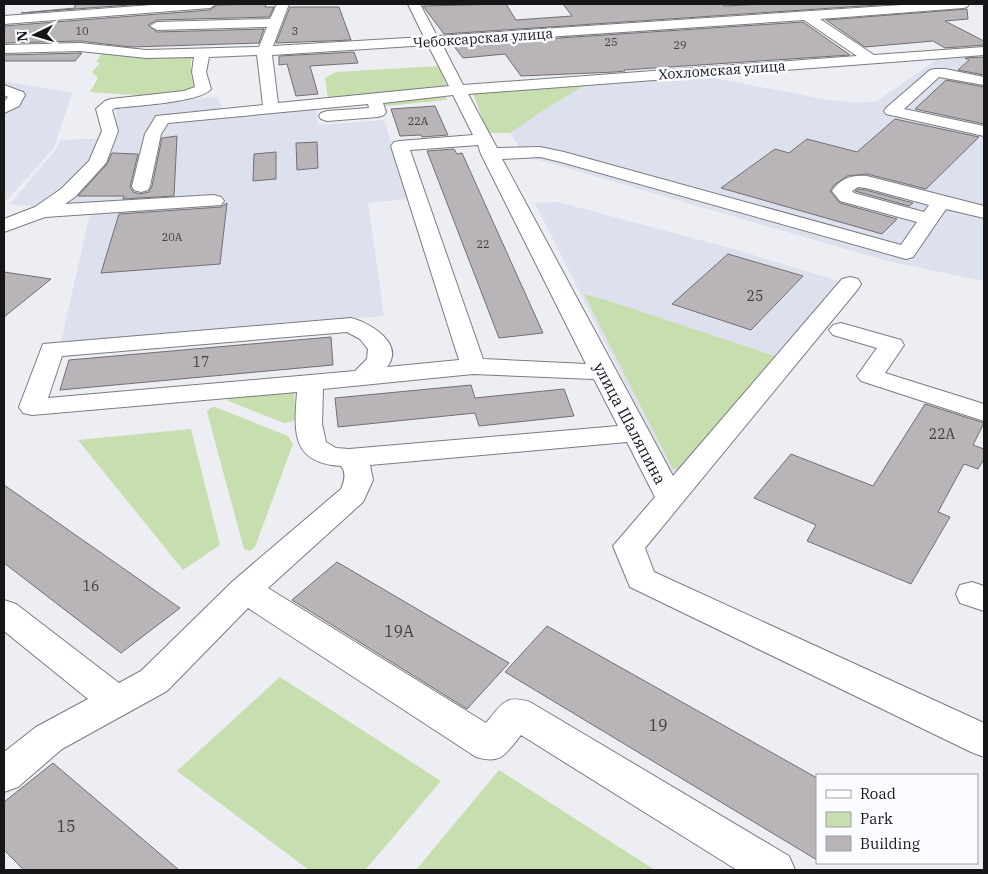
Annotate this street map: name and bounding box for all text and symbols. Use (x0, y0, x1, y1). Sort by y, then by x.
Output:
north arrow (10, 10, 60, 60)
house number: 10 (75, 24, 89, 38)
house number: 3 (292, 24, 298, 38)
street label: Чебоксарская улица (412, 24, 554, 52)
text: N (13, 30, 31, 42)
house number: 25 (604, 35, 618, 49)
house number: 29 (673, 38, 687, 52)
street label: Хохломская улица (658, 57, 787, 83)
house number: 22А (408, 114, 429, 128)
house number: 20А (162, 230, 183, 244)
house number: 22 (476, 237, 490, 251)
house number: 25 (747, 287, 763, 305)
house number: 17 (193, 353, 209, 371)
street label: улица Шаляпина (589, 358, 671, 488)
house number: 22А (929, 425, 956, 443)
house number: 16 (83, 577, 99, 595)
house number: 19А (384, 621, 414, 641)
house number: 19 (648, 715, 668, 735)
legend (816, 774, 978, 864)
text: Road (860, 784, 896, 803)
text: Park (860, 809, 893, 828)
house number: 15 (56, 816, 76, 836)
text: Building (860, 834, 920, 853)

